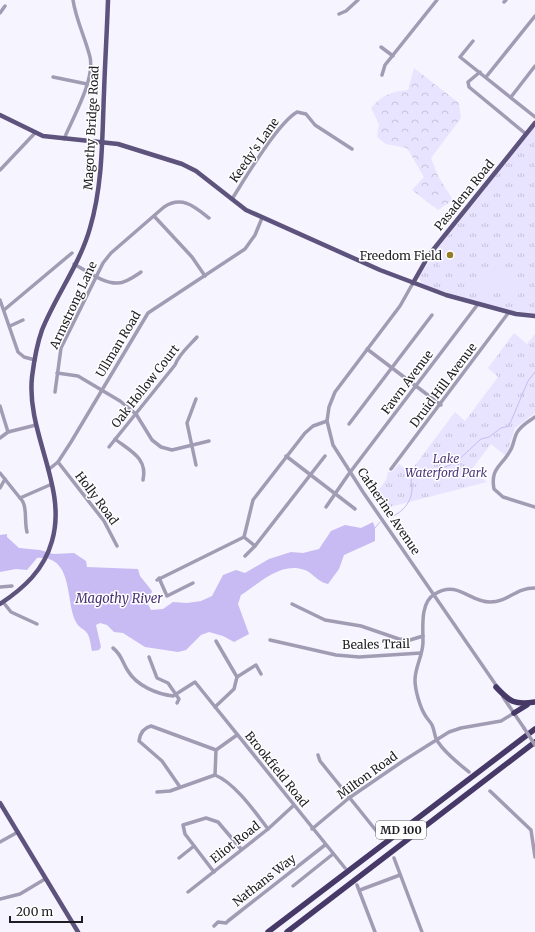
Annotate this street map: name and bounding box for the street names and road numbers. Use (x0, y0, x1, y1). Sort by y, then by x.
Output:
street label: Magothy Bridge Road (80, 66, 102, 190)
street label: Keedy's Lane (226, 115, 282, 185)
street label: Pasadena Road (431, 157, 497, 233)
street label: Armstrong Lane (46, 259, 100, 352)
street label: Ullman Road (92, 308, 144, 380)
street label: Druid Hill Avenue (406, 340, 480, 430)
street label: Oak Hollow Court (108, 341, 182, 431)
street label: Fawn Avenue (378, 347, 436, 417)
street label: Catherine Avenue (354, 465, 424, 557)
street label: Holly Road (72, 469, 122, 527)
street label: Beales Trail (342, 636, 410, 652)
street label: Brookfield Road (242, 728, 312, 810)
street label: Milton Road (334, 748, 400, 802)
street label: Eliot Road (207, 818, 263, 866)
road number: MD 100 (376, 821, 426, 839)
street label: Nathans Way (230, 851, 298, 909)

